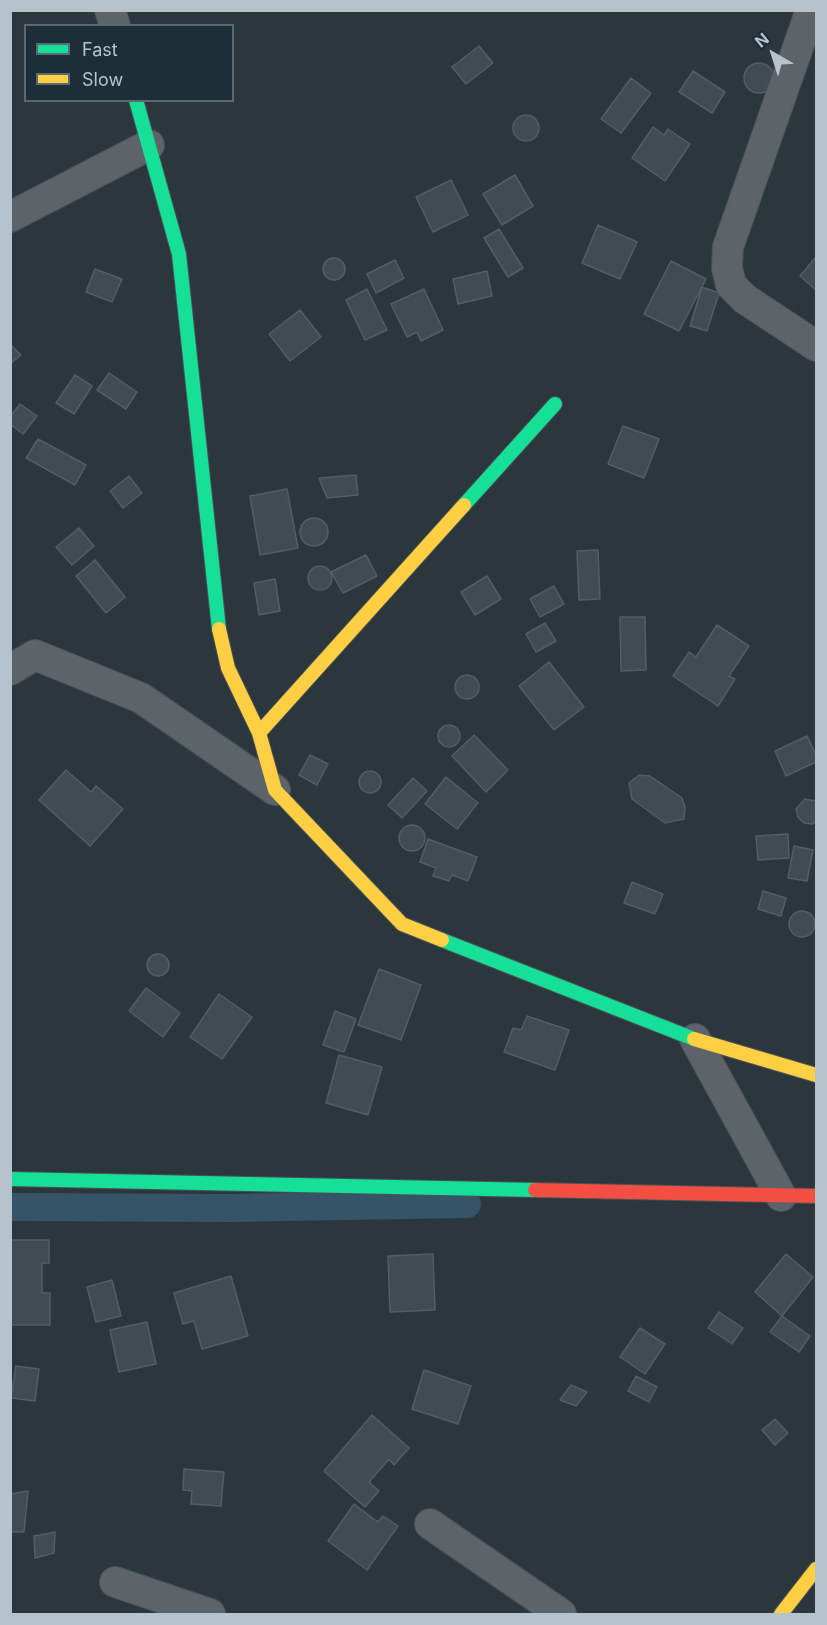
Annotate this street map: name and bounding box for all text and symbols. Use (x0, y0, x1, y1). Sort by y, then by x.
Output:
legend (24, 24, 234, 102)
north arrow (743, 24, 803, 84)
text: N (751, 28, 773, 52)
text: Fast (82, 39, 118, 60)
text: Slow (82, 69, 123, 90)

